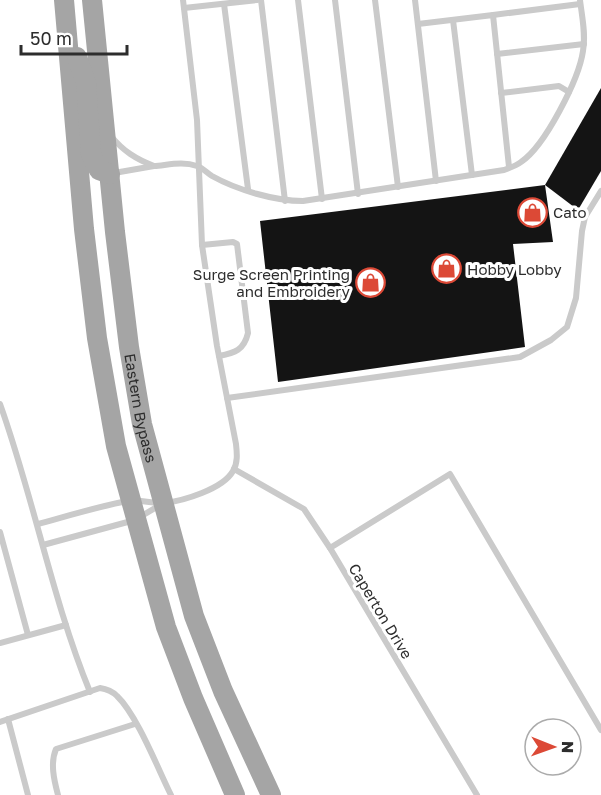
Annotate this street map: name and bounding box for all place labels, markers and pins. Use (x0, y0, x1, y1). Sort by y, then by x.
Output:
shop icon: Cato (516, 196, 548, 228)
place label: Cato (553, 203, 587, 221)
shop icon: Hobby Lobby (430, 253, 462, 285)
place label: Hobby Lobby (467, 260, 562, 278)
place label: Surge Screen Printing and Embroidery (193, 265, 351, 300)
shop icon: Surge Screen Printing and Embroidery (355, 267, 387, 299)

